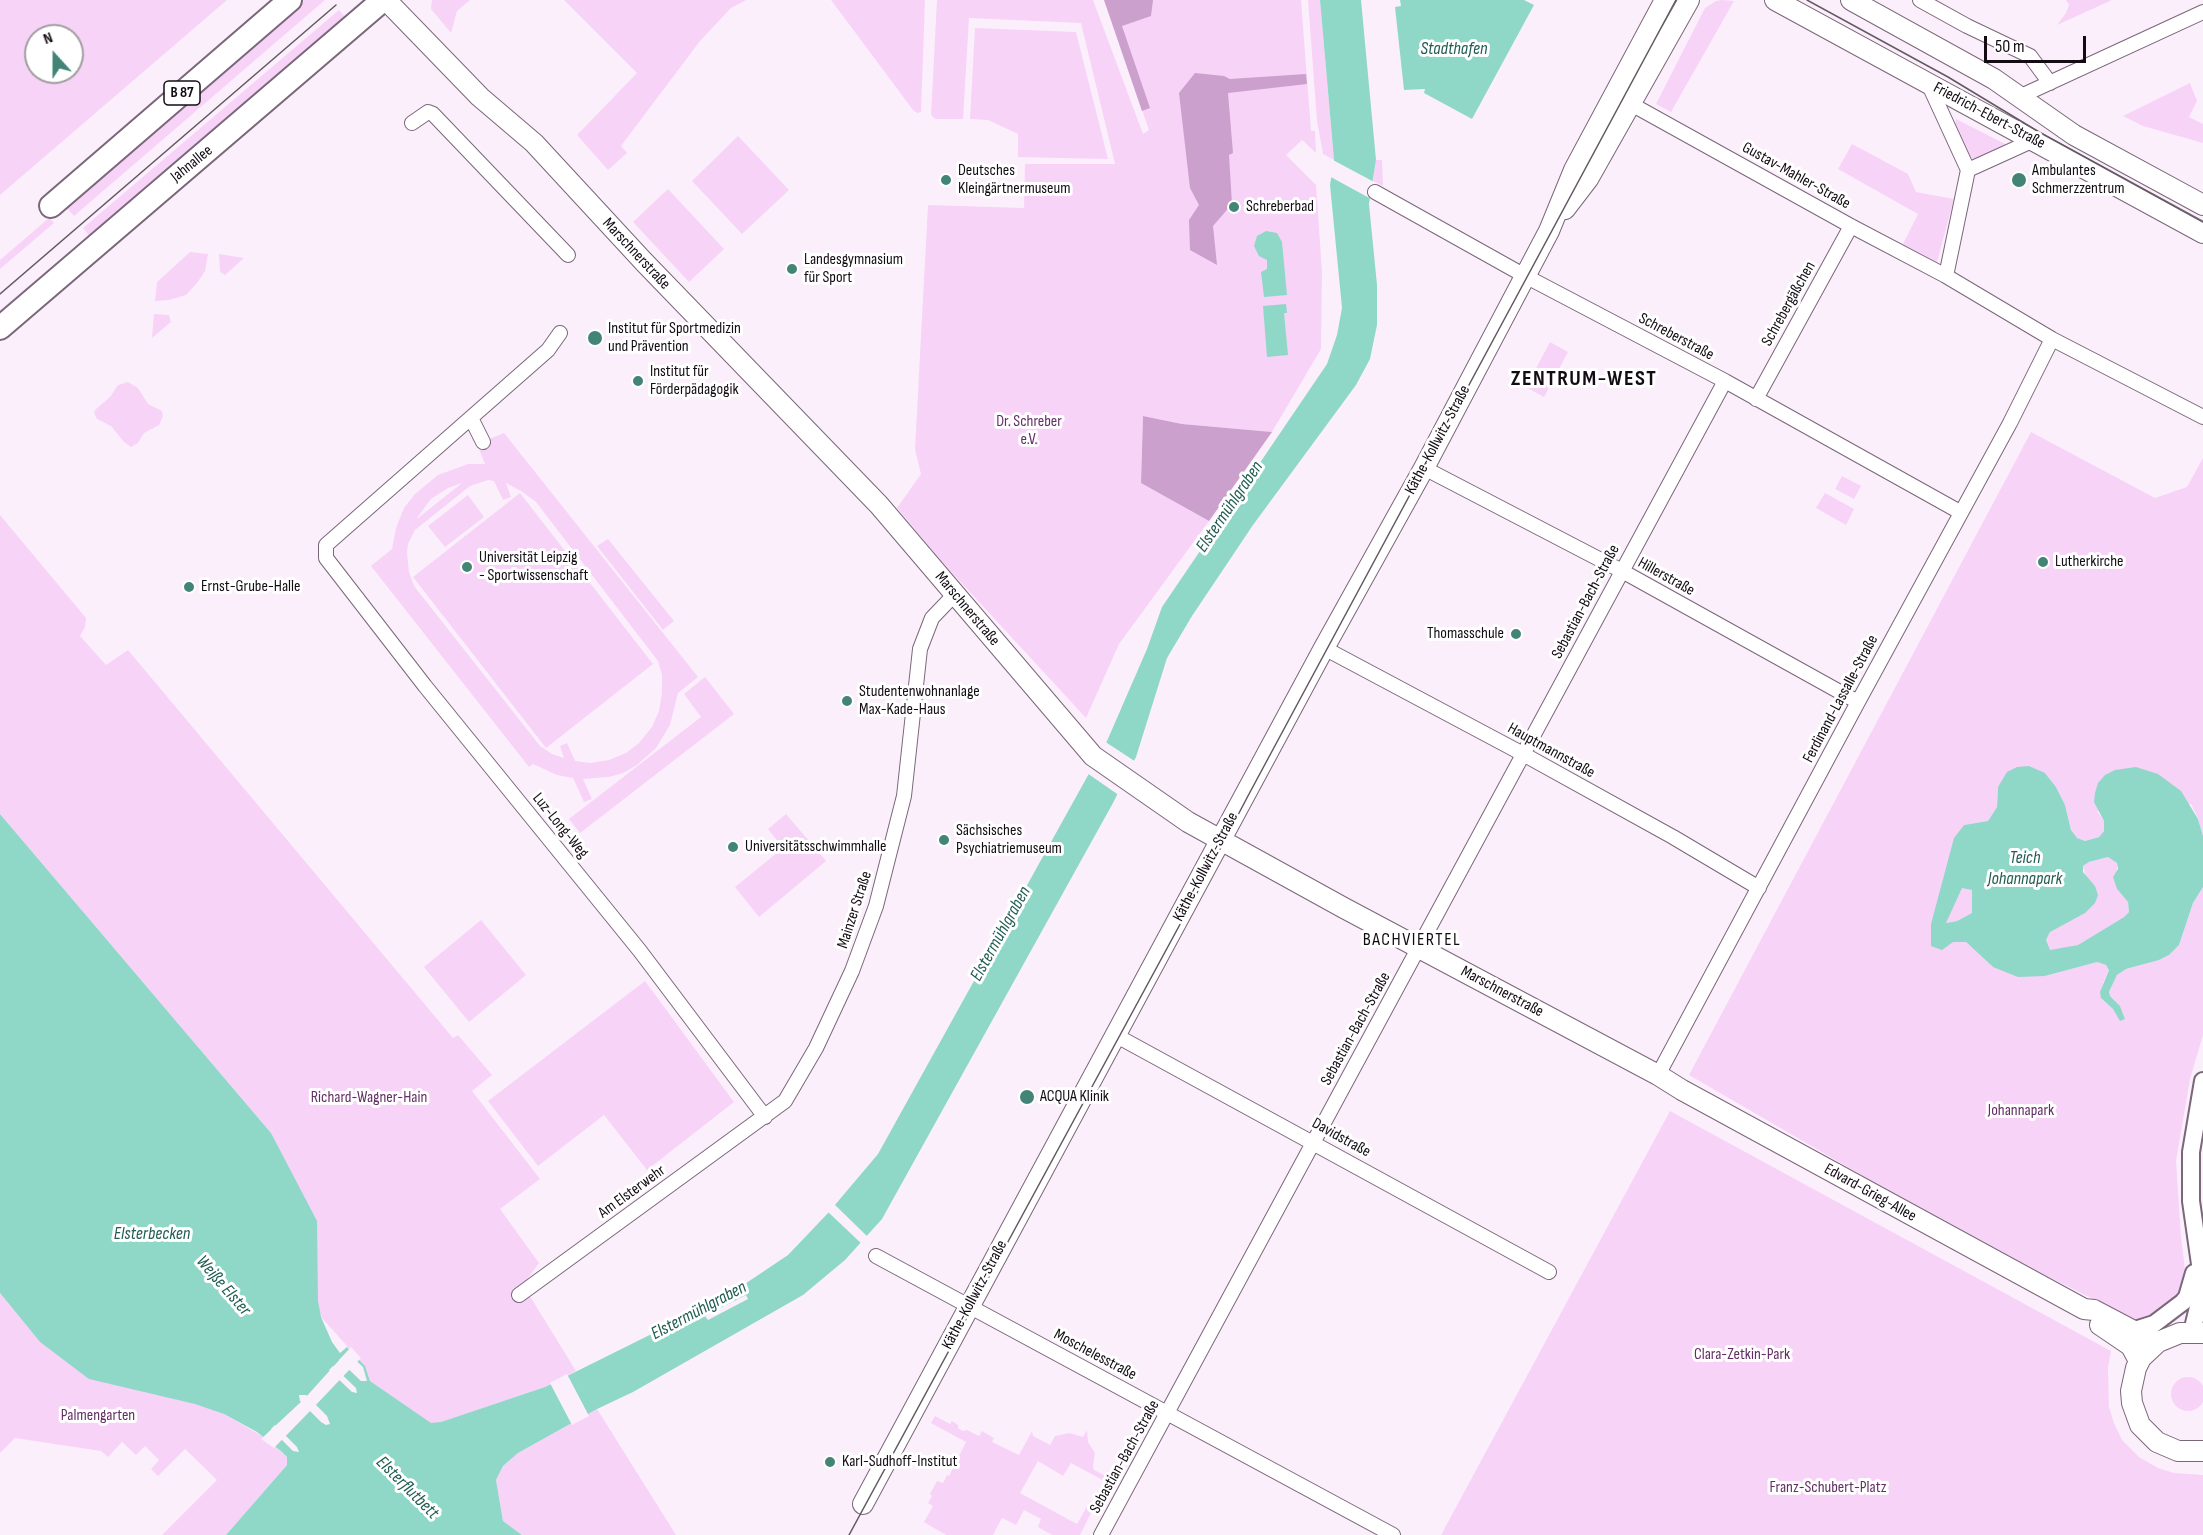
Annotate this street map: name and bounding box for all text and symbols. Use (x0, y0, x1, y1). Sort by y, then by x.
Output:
north arrow (24, 24, 84, 84)
scale bar (1987, 24, 2089, 62)
text: N (41, 28, 55, 49)
text: 50 m (1995, 36, 2025, 57)
water label: Stadthafen (1420, 38, 1488, 60)
street label: Friedrich-Ebert-Straße (1930, 78, 2048, 154)
road number: B 87 (164, 81, 200, 105)
street label: Gustav-Mahler-Straße (1739, 138, 1853, 214)
street label: Jahnallee (167, 141, 217, 187)
place label: Deutsches Kleingärtnermuseum (958, 161, 1070, 199)
place label: Ambulantes Schmerzzentrum (2032, 161, 2124, 199)
marker: Ambulantes Schmerzzentrum (2010, 171, 2028, 189)
marker: Deutsches Kleingärtnermuseum (939, 173, 953, 187)
place label: Schreberbad (1246, 197, 1314, 217)
marker: Schreberbad (1227, 200, 1241, 214)
street label: Marschnerstraße (598, 214, 674, 294)
place label: Landesgymnasium für Sport (804, 250, 903, 288)
street label: Schrebergäßchen (1758, 258, 1820, 350)
marker: Landesgymnasium für Sport (785, 262, 799, 276)
street label: Schreberstraße (1635, 309, 1717, 365)
place label: Institut für Sportmedizin und Prävention (608, 319, 741, 357)
marker: Institut für Sportmedizin und Prävention (586, 329, 604, 347)
place label: Institut für Förderpädagogik (650, 362, 738, 400)
district label: ZENTRUM-WEST (1511, 366, 1657, 392)
marker: Institut für Förderpädagogik (631, 374, 645, 388)
street label: Käthe-Kollwitz-Straße (1401, 382, 1475, 498)
park label: Dr. Schreber e.V. (996, 412, 1062, 450)
water label: Elstermühlgraben (1192, 457, 1268, 557)
street label: Sebastian-Bach-Straße (1548, 542, 1624, 662)
place label: Universität Leipzig - Sportwissenschaft (479, 548, 588, 586)
place label: Lutherkirche (2055, 552, 2123, 572)
street label: Hillerstraße (1634, 554, 1698, 600)
marker: Lutherkirche (2036, 555, 2050, 569)
marker: Universität Leipzig - Sportwissenschaft (460, 560, 474, 574)
street label: Marschnerstraße (930, 568, 1004, 650)
place label: Ernst-Grube-Halle (201, 577, 300, 597)
marker: Ernst-Grube-Halle (182, 580, 196, 594)
place label: Thomasschule (1427, 624, 1504, 644)
marker: Thomasschule (1509, 627, 1523, 641)
street label: Ferdinand-Lassalle-Straße (1799, 632, 1883, 766)
place label: Studentenwohnanlage Max-Kade-Haus (859, 682, 980, 720)
marker: Studentenwohnanlage Max-Kade-Haus (840, 694, 854, 708)
street label: Hauptmannstraße (1504, 719, 1598, 783)
street label: Luz-Long-Weg (528, 789, 592, 863)
street label: Käthe-Kollwitz-Straße (1169, 809, 1243, 925)
place label: Sächsisches Psychiatriemuseum (956, 821, 1062, 859)
marker: Sächsisches Psychiatriemuseum (937, 833, 951, 847)
place label: Universitätsschwimmhalle (745, 837, 886, 857)
marker: Universitätsschwimmhalle (726, 840, 740, 854)
water label: Teich Johannapark (1988, 847, 2062, 890)
street label: Mainzer Straße (834, 869, 876, 951)
water label: Elstermühlgraben (966, 883, 1036, 985)
district label: BACHVIERTEL (1363, 929, 1461, 951)
street label: Marschnerstraße (1457, 962, 1547, 1022)
street label: Sebastian-Bach-Straße (1317, 969, 1395, 1089)
place label: ACQUA Klinik (1040, 1087, 1109, 1107)
park label: Richard-Wagner-Hain (311, 1088, 427, 1108)
marker: ACQUA Klinik (1018, 1088, 1036, 1106)
park label: Johannapark (1988, 1101, 2054, 1121)
street label: Davidstraße (1308, 1114, 1374, 1162)
street label: Edvard-Grieg-Allee (1821, 1160, 1919, 1226)
street label: Am Elsterwehr (595, 1161, 669, 1223)
water label: Elsterbecken (114, 1223, 190, 1245)
street label: Käthe-Kollwitz-Straße (938, 1237, 1012, 1353)
water label: Weiße Elster (191, 1251, 255, 1321)
water label: Elstermühlgraben (648, 1277, 750, 1345)
street label: Moschelesstraße (1050, 1325, 1140, 1385)
park label: Clara-Zetkin-Park (1694, 1345, 1790, 1365)
street label: Sebastian-Bach-Straße (1086, 1397, 1164, 1517)
park label: Palmengarten (61, 1406, 135, 1426)
water label: Elsterflutbett (371, 1452, 443, 1524)
place label: Karl-Sudhoff-Institut (842, 1452, 957, 1472)
marker: Karl-Sudhoff-Institut (823, 1455, 837, 1469)
park label: Franz-Schubert-Platz (1770, 1478, 1886, 1498)

